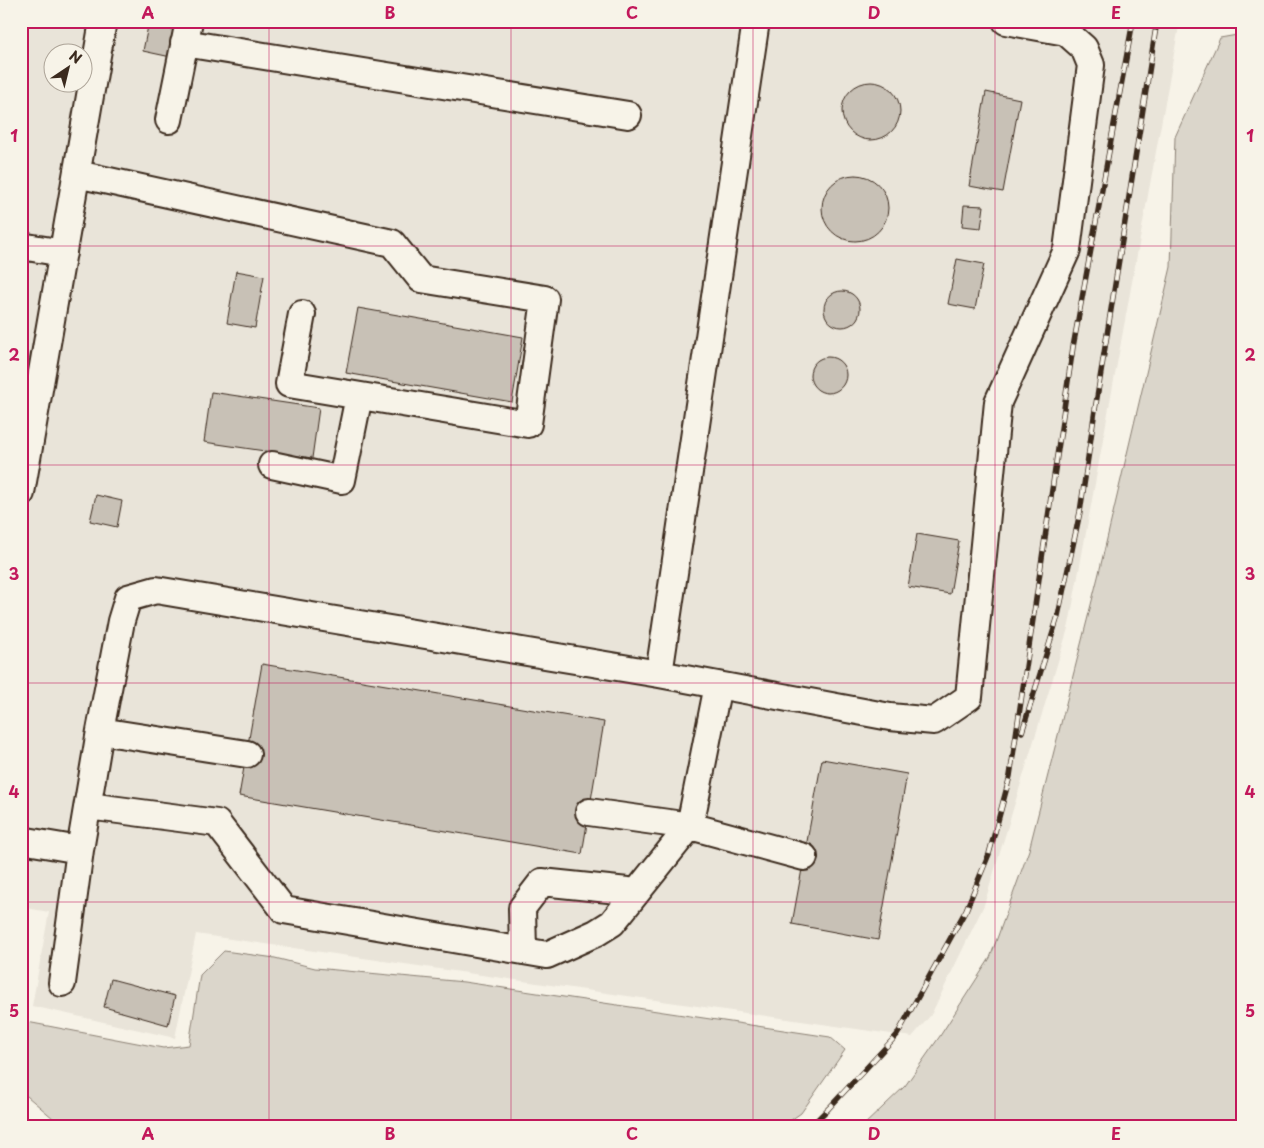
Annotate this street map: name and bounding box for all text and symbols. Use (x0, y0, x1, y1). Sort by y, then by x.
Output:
text: A (142, 0, 155, 24)
text: B (385, 0, 396, 24)
text: C (626, 0, 638, 24)
text: D (868, 0, 880, 24)
text: E (1111, 0, 1121, 24)
north arrow (42, 42, 92, 92)
text: N (65, 45, 86, 69)
text: 1 (10, 123, 18, 147)
text: 1 (1246, 123, 1254, 147)
text: 2 (8, 342, 20, 366)
text: 2 (1244, 342, 1256, 366)
text: 3 (9, 561, 19, 585)
text: 3 (1245, 561, 1255, 585)
text: 4 (9, 779, 20, 803)
text: 4 (1245, 779, 1256, 803)
text: 5 (9, 998, 19, 1022)
text: 5 (1245, 998, 1255, 1022)
text: A (142, 1121, 155, 1145)
text: B (385, 1121, 396, 1145)
text: C (626, 1121, 638, 1145)
text: D (868, 1121, 880, 1145)
text: E (1111, 1121, 1121, 1145)

